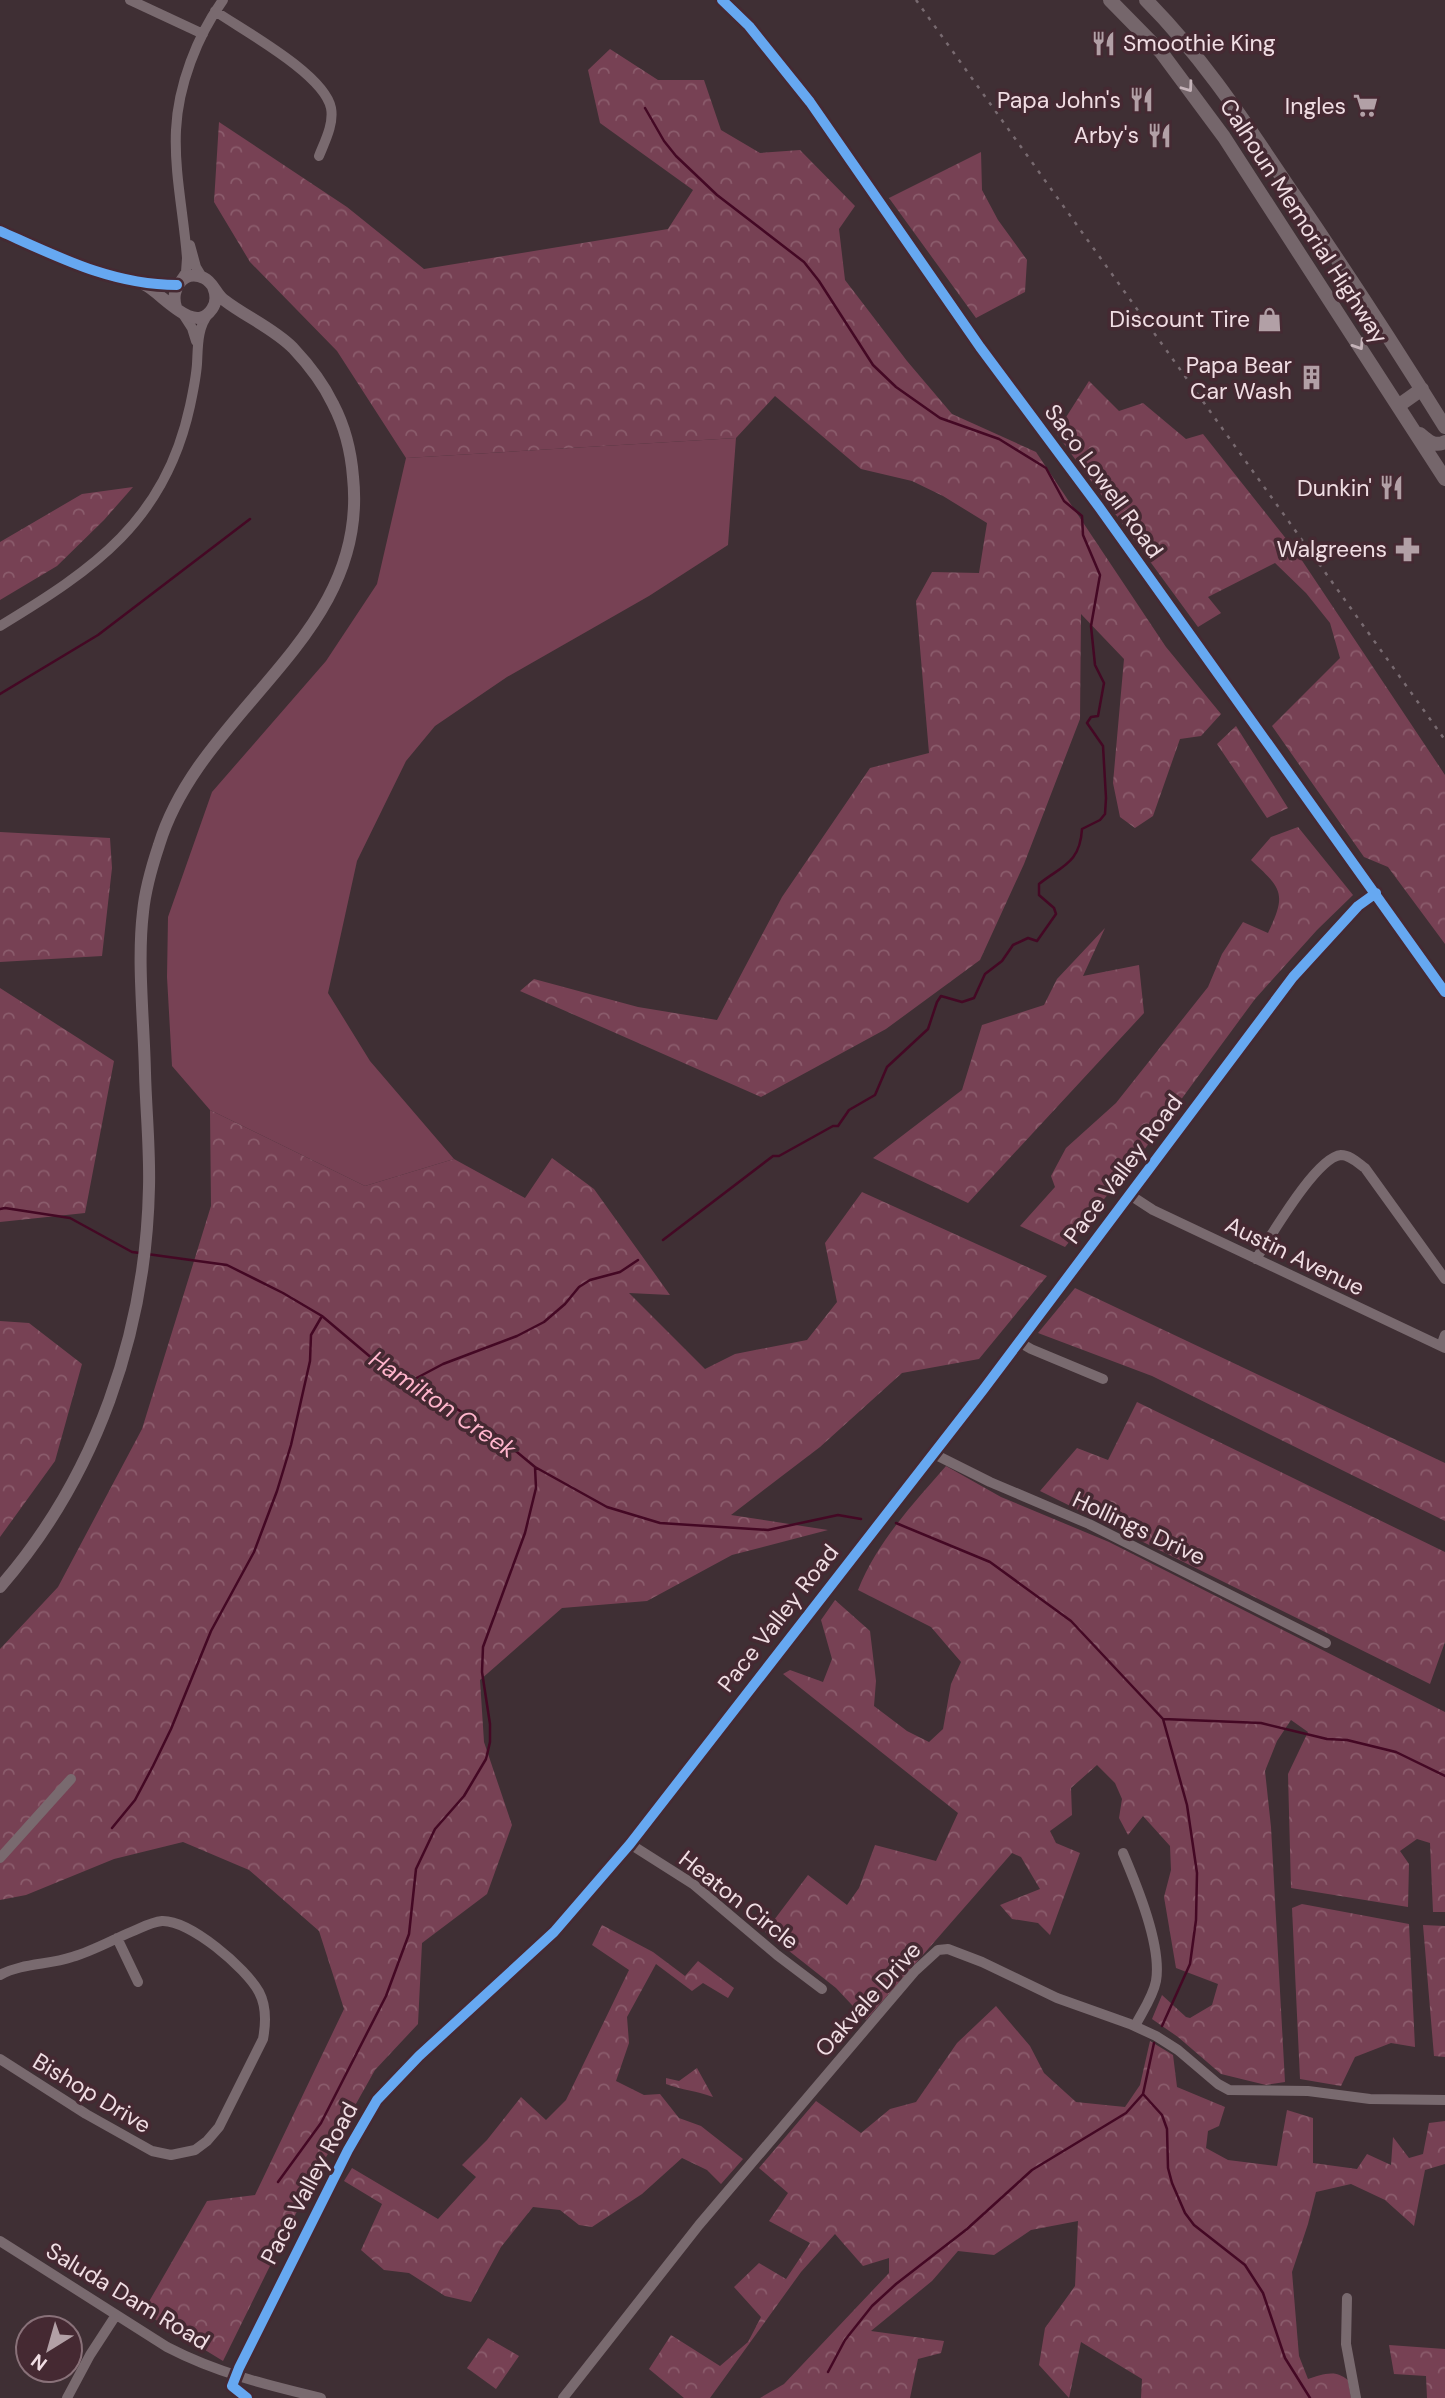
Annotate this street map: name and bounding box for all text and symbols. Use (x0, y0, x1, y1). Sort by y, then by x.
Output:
place label: Smoothie King (1123, 28, 1276, 58)
restaurant icon: Smoothie King (1089, 29, 1117, 57)
one-way arrow (1180, 79, 1192, 92)
place label: Papa John's (997, 85, 1121, 115)
restaurant icon: Papa John's (1127, 86, 1155, 114)
place label: Ingles (1285, 91, 1346, 121)
street label: Calhoun Memorial Highway (1213, 92, 1395, 350)
supermarket icon: Ingles (1352, 92, 1380, 120)
place label: Arby's (1074, 120, 1139, 150)
restaurant icon: Arby's (1145, 121, 1173, 149)
place label: Discount Tire (1109, 304, 1250, 334)
shop icon: Discount Tire (1256, 305, 1284, 333)
one-way arrow (1350, 337, 1363, 350)
place label: Papa Bear Car Wash (1186, 350, 1292, 406)
building icon: Papa Bear Car Wash (1298, 364, 1326, 392)
street label: Saco Lowell Road (1038, 398, 1170, 564)
place label: Dunkin' (1297, 473, 1372, 503)
restaurant icon: Dunkin' (1378, 474, 1406, 502)
place label: Walgreens (1276, 534, 1387, 564)
pharmacy icon: Walgreens (1393, 535, 1421, 563)
street label: Pace Valley Road (1057, 1088, 1189, 1250)
street label: Austin Avenue (1220, 1209, 1370, 1303)
water label: Hamilton Creek (363, 1343, 523, 1465)
street label: Hollings Drive (1068, 1484, 1210, 1572)
street label: Pace Valley Road (711, 1538, 845, 1698)
street label: Heaton Circle (673, 1844, 805, 1956)
street label: Oakvale Drive (808, 1935, 928, 2063)
street label: Bishop Drive (27, 2046, 157, 2140)
street label: Pace Valley Road (254, 2097, 364, 2269)
street label: Saluda Dam Road (41, 2235, 215, 2357)
north arrow (14, 2314, 84, 2384)
text: N (26, 2348, 52, 2376)

